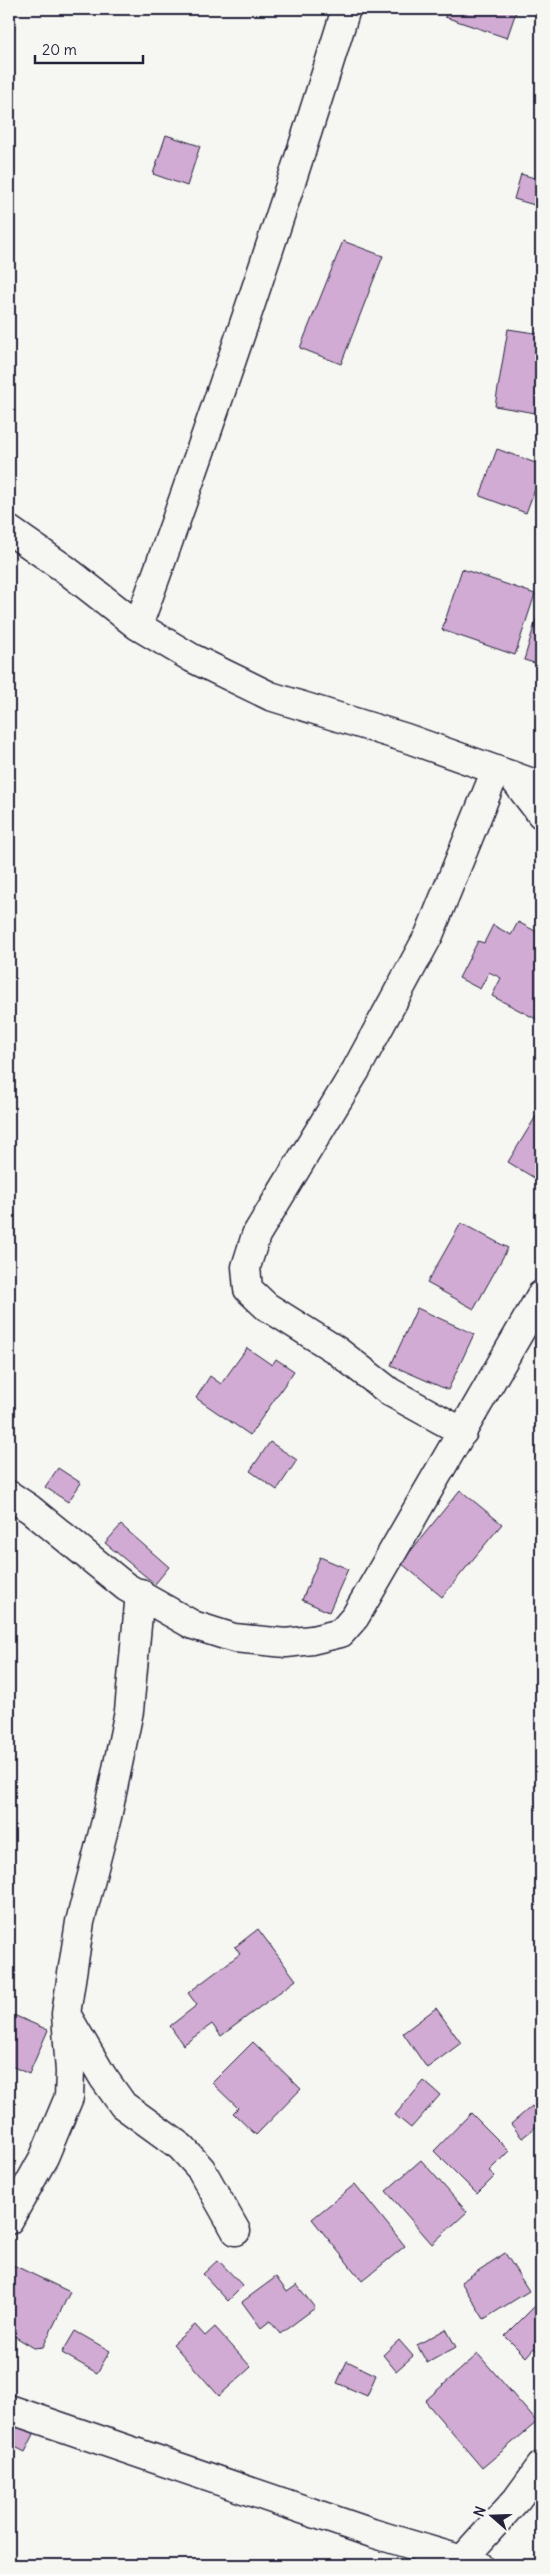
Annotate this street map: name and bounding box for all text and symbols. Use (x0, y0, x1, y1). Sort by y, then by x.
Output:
scale bar (35, 32, 142, 64)
text: 20 m (42, 40, 77, 59)
north arrow (468, 2492, 518, 2542)
text: N (470, 2504, 490, 2519)

